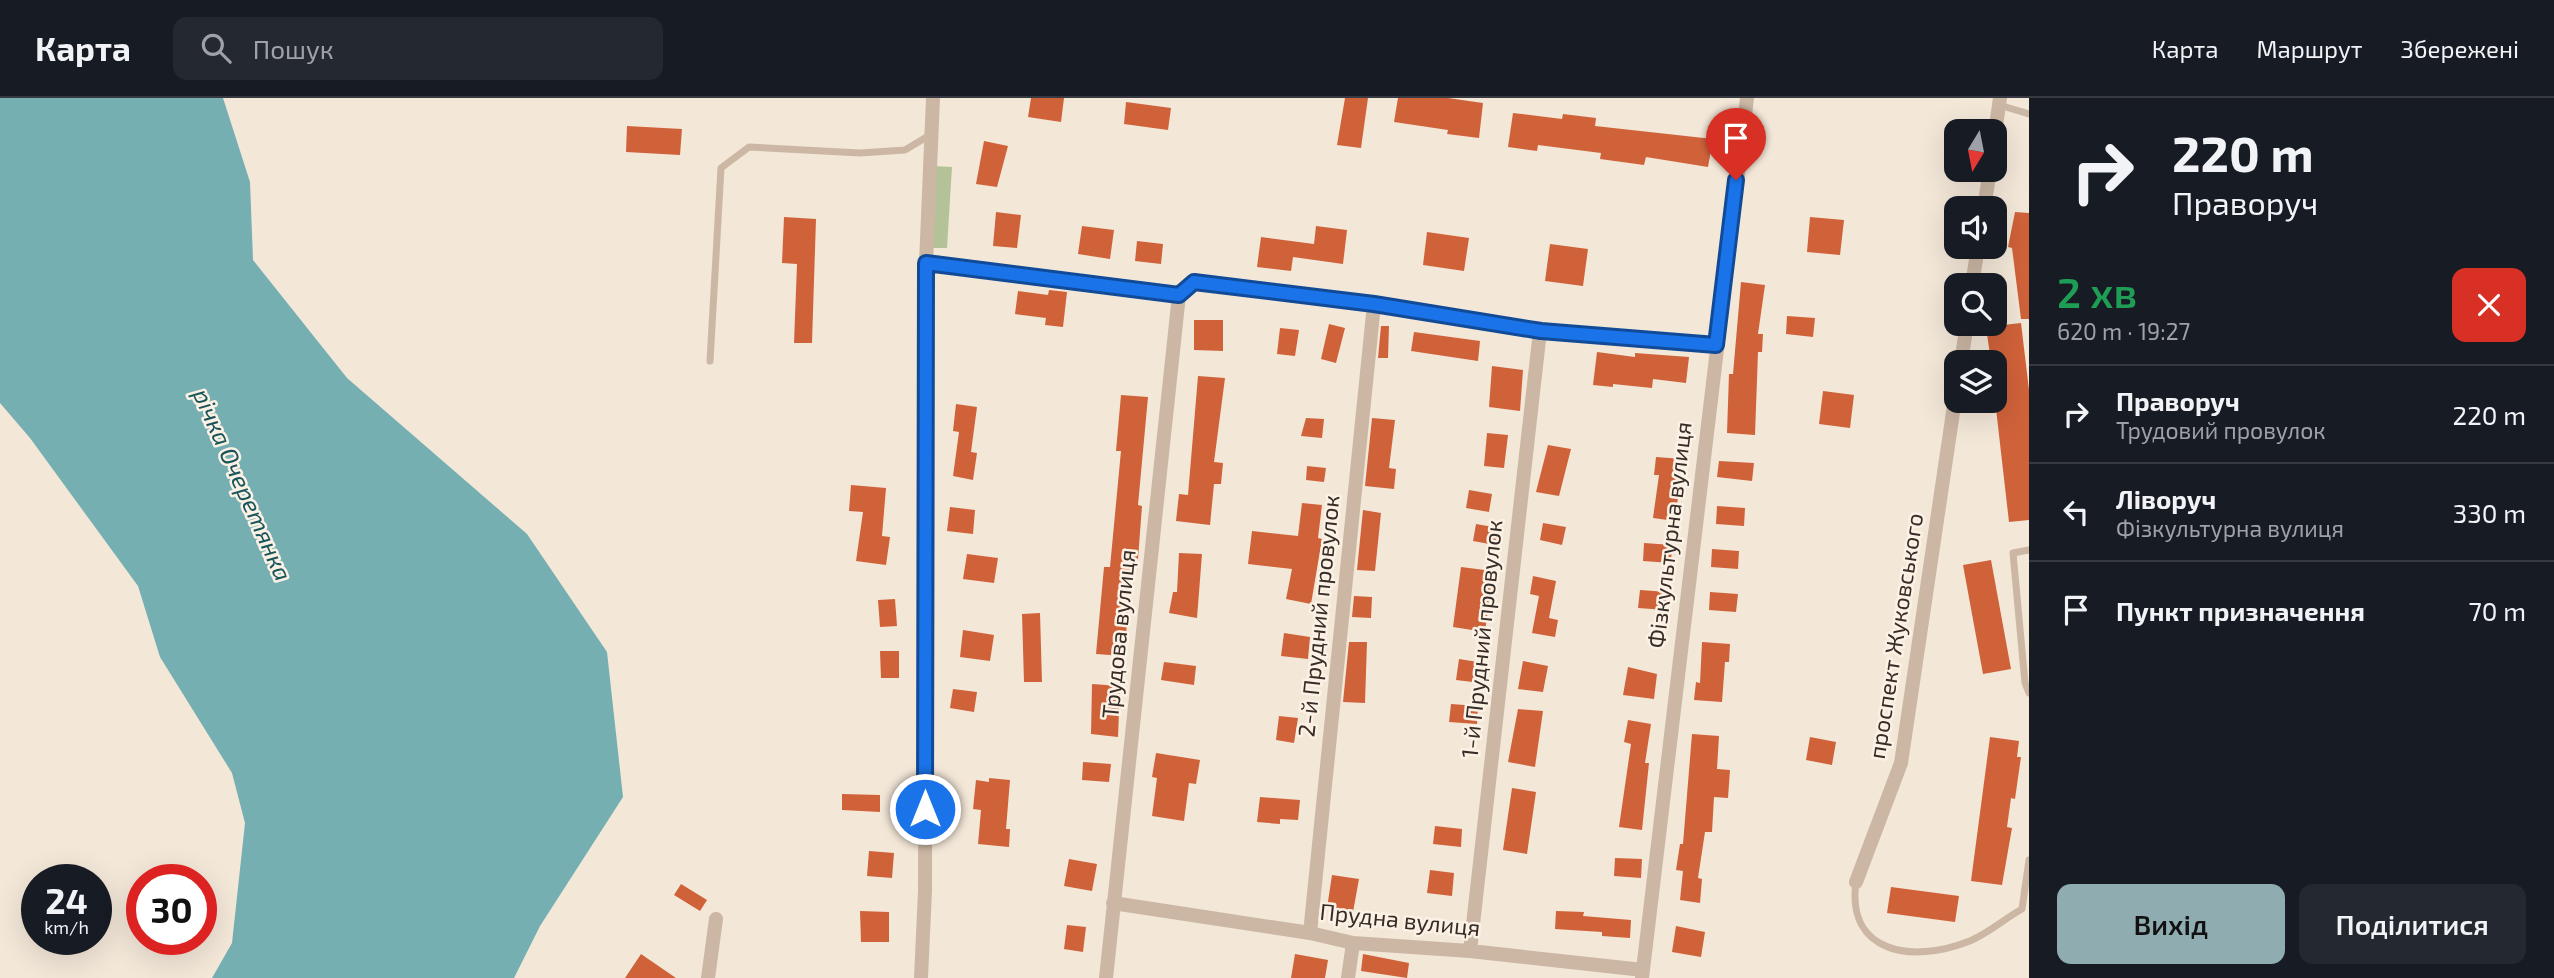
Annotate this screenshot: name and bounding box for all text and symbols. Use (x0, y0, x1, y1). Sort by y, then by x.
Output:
search box (173, 17, 663, 80)
text: Карта (35, 28, 131, 68)
icon: search (197, 29, 235, 67)
text: Пошук (253, 33, 334, 64)
text: Карта (2152, 34, 2218, 63)
text: Маршрут (2256, 34, 2362, 63)
text: Збережені (2400, 34, 2519, 63)
pin (1706, 108, 1766, 180)
icon: arrive (1717, 119, 1755, 157)
north arrow (1944, 119, 2007, 182)
map controls (1944, 119, 2007, 413)
text: 220 m (2172, 123, 2314, 182)
icon: right (2057, 126, 2148, 217)
text: Праворуч (2172, 183, 2318, 221)
button: sound (1944, 196, 2007, 259)
text: 2 хв (2057, 266, 2137, 316)
button: close (2452, 268, 2526, 342)
button: search (1944, 273, 2007, 336)
text: 620 m · 19:27 (2057, 317, 2190, 345)
button: layers (1944, 350, 2007, 413)
water label: річка Очеретянка (188, 384, 299, 585)
text: Праворуч (2116, 385, 2240, 416)
icon: right (2057, 395, 2095, 433)
text: 220 m (2453, 399, 2526, 430)
text: Трудовий провулок (2116, 416, 2326, 444)
street label: Фізкультурна вулиця (1641, 420, 1698, 650)
text: Ліворуч (2116, 483, 2216, 514)
icon: left (2057, 493, 2095, 531)
street label: 2-й Прудний провулок (1291, 494, 1346, 738)
text: 330 m (2453, 497, 2526, 528)
street label: проспект Жуковського (1862, 511, 1929, 761)
text: Фізкультурна вулиця (2116, 514, 2344, 542)
street label: 1-й Прудний провулок (1455, 518, 1508, 759)
street label: Трудова вулиця (1095, 548, 1142, 720)
icon: arrive (2057, 591, 2095, 629)
text: Пункт призначення (2116, 595, 2365, 626)
text: 70 m (2468, 595, 2526, 626)
position arrow (888, 772, 962, 846)
speed limit sign: 30 (126, 864, 217, 955)
text: 24 (45, 879, 88, 921)
button: Вихід (2057, 884, 2285, 964)
button: Поділитися (2299, 884, 2526, 964)
street label: Прудна вулиця (1318, 897, 1482, 942)
text: km/h (44, 916, 89, 938)

